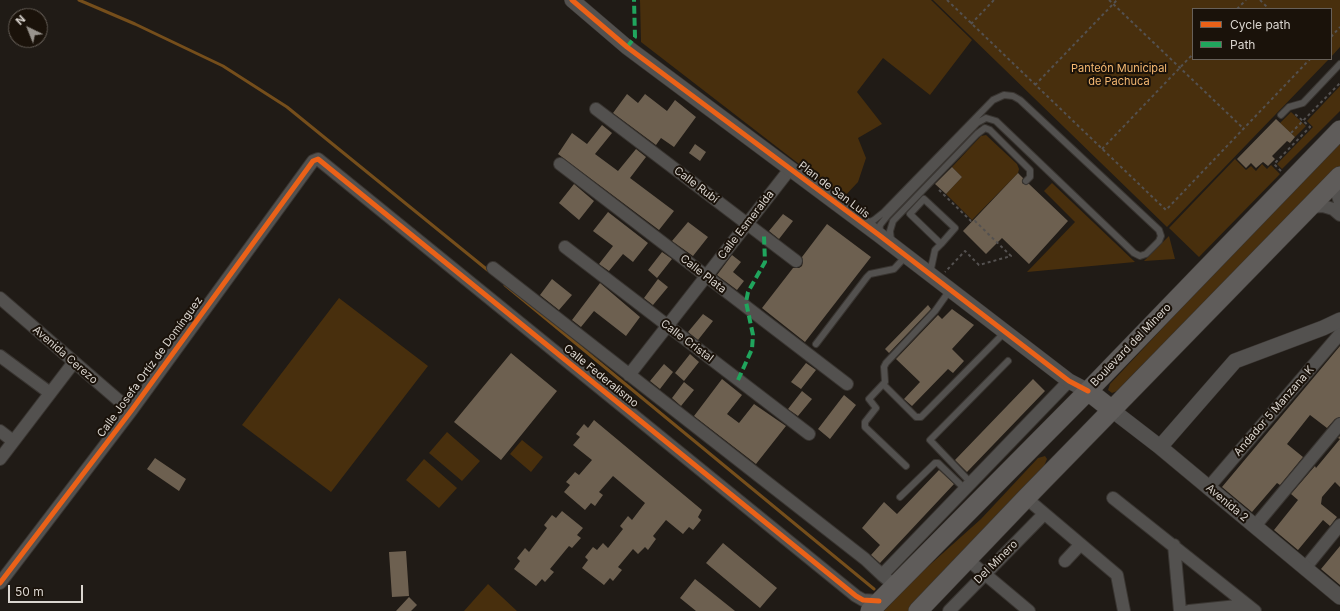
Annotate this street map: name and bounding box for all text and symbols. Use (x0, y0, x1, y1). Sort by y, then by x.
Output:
north arrow (8, 8, 48, 48)
legend (1192, 8, 1332, 60)
text: N (13, 12, 28, 28)
text: Cycle path (1230, 17, 1291, 32)
text: Path (1230, 37, 1255, 52)
park label: Panteón Municipal de Pachuca (1071, 62, 1167, 88)
street label: Plan de San Luis (796, 159, 872, 221)
street label: Calle Rubí (671, 164, 721, 206)
street label: Calle Esmeralda (715, 188, 777, 262)
street label: Calle Plata (677, 252, 729, 296)
street label: Calle Josefa Ortíz de Domínguez (95, 294, 205, 440)
street label: Boulevard del Minero (1088, 301, 1174, 389)
street label: Calle Cristal (658, 317, 716, 365)
street label: Avenida Cerezo (30, 323, 100, 387)
street label: Calle Federalismo (561, 342, 641, 410)
street label: Andador 5 Manzana K (1231, 363, 1317, 459)
street label: Avenida 2 (1203, 482, 1251, 524)
street label: Del Minero (971, 537, 1021, 587)
scale bar (10, 577, 85, 603)
text: 50 m (15, 584, 44, 599)

